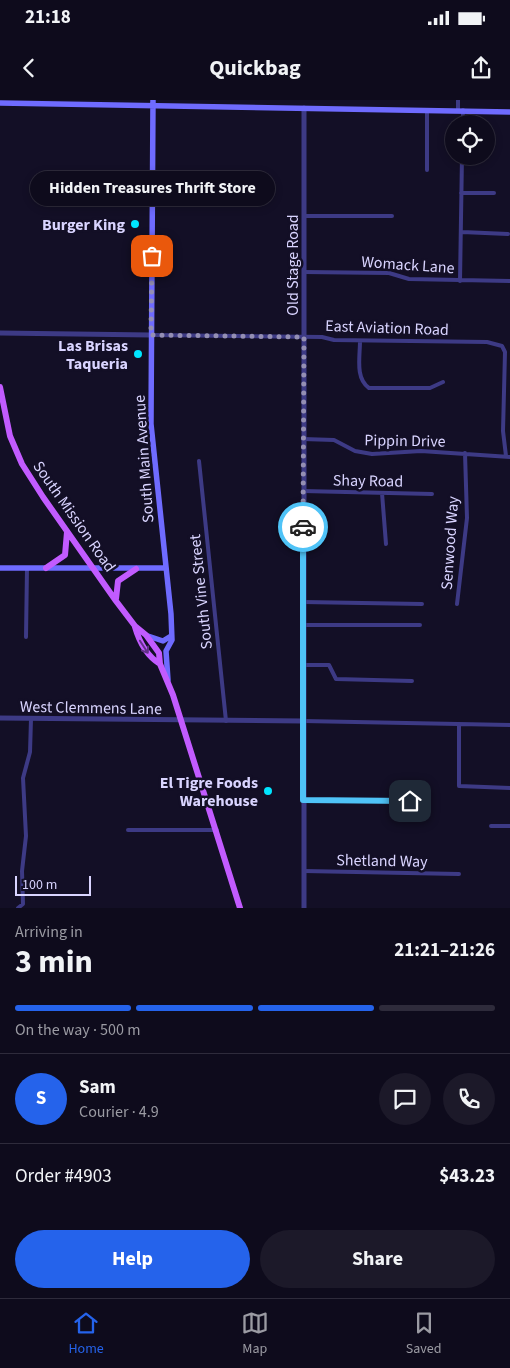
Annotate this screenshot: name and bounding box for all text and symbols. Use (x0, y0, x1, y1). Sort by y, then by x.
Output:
text: 21:18 (25, 4, 71, 31)
text: Quickbag (209, 52, 301, 84)
icon: back (15, 54, 43, 82)
icon: share (467, 54, 495, 82)
map controls (445, 115, 495, 165)
button: locate (445, 115, 495, 165)
callout: Hidden Treasures Thrift Store (29, 171, 274, 206)
text: Hidden Treasures Thrift Store (49, 177, 256, 199)
place label: Burger King (42, 214, 125, 236)
street label: Old Stage Road (282, 214, 304, 316)
marker: Burger King (129, 218, 141, 230)
pin (131, 235, 173, 277)
icon: bag (138, 242, 166, 270)
street label: Womack Lane (361, 251, 455, 279)
street label: East Aviation Road (325, 315, 449, 341)
place label: Las Brisas Taqueria (58, 335, 128, 375)
marker: Las Brisas Taqueria (132, 348, 144, 360)
street label: South Main Avenue (129, 394, 159, 524)
street label: Pippin Drive (364, 429, 446, 453)
street label: South Mission Road (28, 457, 121, 577)
street label: Shay Road (333, 469, 403, 493)
street label: Senwood Way (436, 495, 464, 591)
courier (278, 502, 328, 552)
icon: car (289, 513, 317, 541)
street label: South Vine Street (184, 533, 218, 650)
one-way arrow (139, 640, 150, 654)
street label: West Clemmens Lane (20, 696, 162, 720)
place label: El Tigre Foods Warehouse (160, 772, 258, 812)
pin (389, 780, 431, 822)
marker: El Tigre Foods Warehouse (262, 785, 274, 797)
icon: home (396, 787, 424, 815)
street label: Shetland Way (336, 849, 428, 873)
scale bar (15, 873, 91, 896)
text: 100 m (22, 875, 57, 895)
text: Arriving in (15, 921, 83, 943)
text: 21:21–21:26 (394, 937, 495, 964)
text: 3 min (15, 939, 93, 985)
text: On the way · 500 m (15, 1019, 140, 1041)
button: chat (379, 1073, 431, 1125)
button: phone (443, 1073, 495, 1125)
text: Sam (79, 1074, 116, 1101)
text: S (36, 1085, 46, 1112)
text: Courier · 4.9 (79, 1101, 159, 1123)
text: Order #4903 (15, 1163, 112, 1190)
text: $43.23 (439, 1163, 495, 1190)
button: Help (15, 1230, 250, 1288)
button: Share (260, 1230, 495, 1288)
tab: Home (68, 1309, 104, 1359)
tab: Map (241, 1309, 269, 1359)
tab: Saved (406, 1309, 441, 1359)

